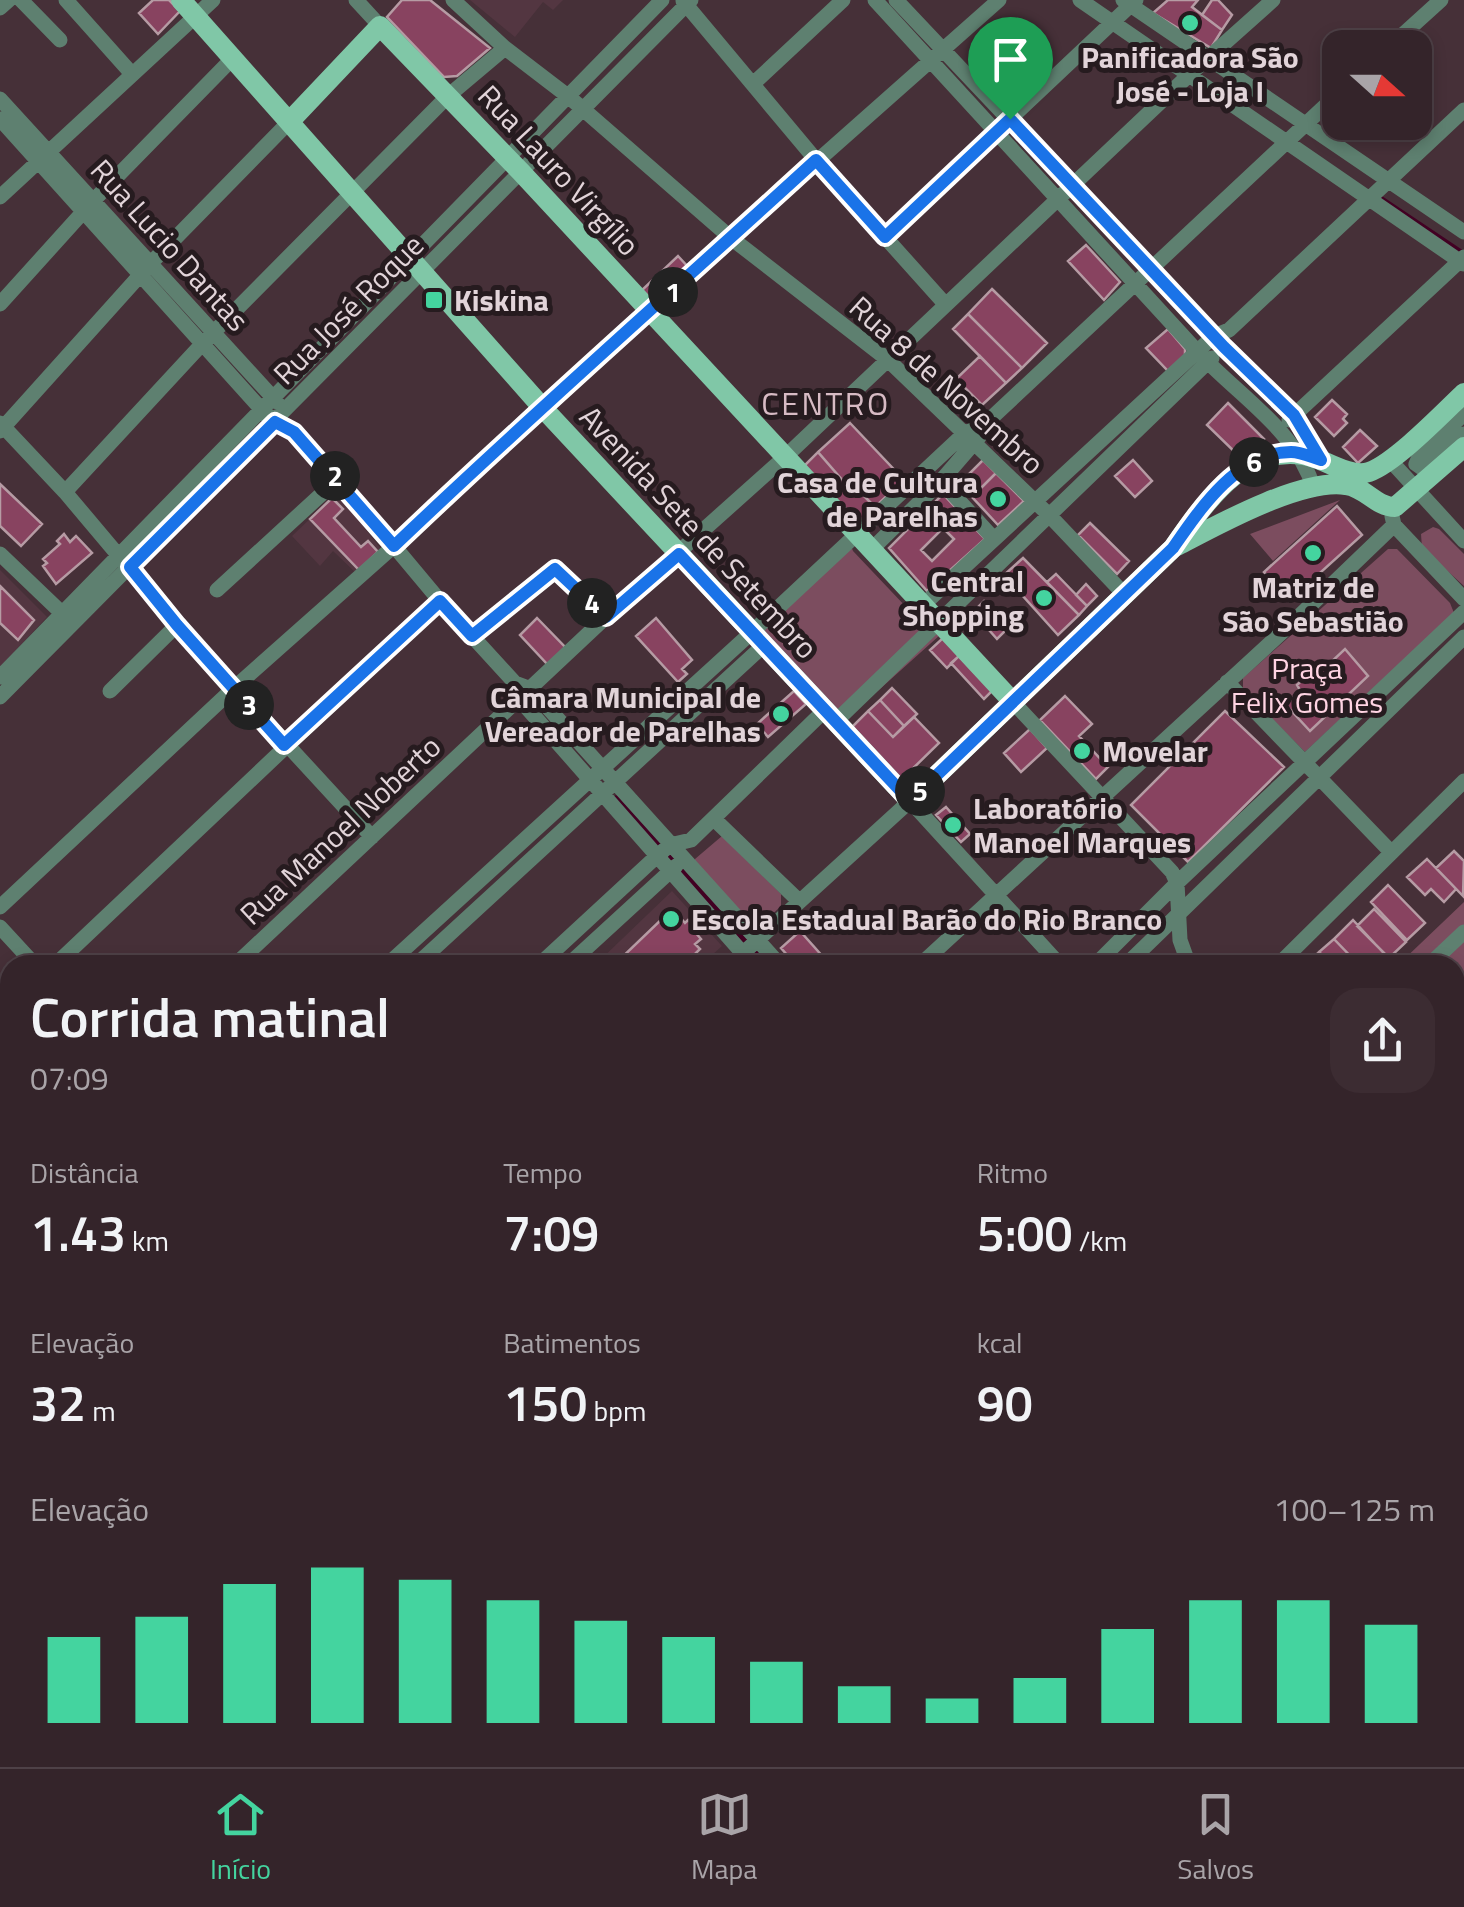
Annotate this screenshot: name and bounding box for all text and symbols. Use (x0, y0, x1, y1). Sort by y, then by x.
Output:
marker: Panificadora São José - Loja I (1179, 12, 1201, 34)
pin (968, 17, 1053, 120)
north arrow (1322, 30, 1432, 140)
map controls (1322, 30, 1432, 140)
icon: arrive (983, 32, 1038, 87)
place label: Panificadora São José - Loja I (1081, 34, 1299, 114)
street label: Rua Lauro Virgílio (467, 74, 651, 266)
street label: Rua Lucio Dantas (80, 149, 260, 341)
street label: Rua José Roque (262, 223, 434, 395)
pin: 1 (648, 267, 698, 317)
text: 1 (665, 270, 681, 313)
place label: Kiskina (454, 277, 549, 323)
street label: Rua 8 de Novembro (839, 285, 1055, 485)
marker: Kiskina (423, 289, 445, 311)
district label: CENTRO (761, 379, 891, 427)
street label: Avenida Sete de Setembro (569, 395, 829, 669)
pin: 6 (1229, 437, 1279, 487)
text: 6 (1246, 440, 1262, 483)
pin: 2 (310, 451, 360, 501)
text: 2 (327, 454, 343, 497)
place label: Casa de Cultura de Parelhas (777, 459, 978, 539)
marker: Casa de Cultura de Parelhas (987, 488, 1009, 510)
marker: Matriz de São Sebastião (1302, 542, 1324, 564)
place label: Central Shopping (902, 558, 1024, 638)
place label: Matriz de São Sebastião (1222, 564, 1404, 644)
pin: 4 (567, 578, 617, 628)
text: 4 (584, 581, 600, 624)
marker: Central Shopping (1033, 587, 1055, 609)
park label: Praça Felix Gomes (1231, 645, 1383, 725)
place label: Câmara Municipal de Vereador de Parelhas (485, 674, 761, 754)
pin: 3 (224, 680, 274, 730)
text: 3 (241, 683, 257, 726)
marker: Câmara Municipal de Vereador de Parelhas (770, 703, 792, 725)
street label: Rua Manoel Noberto (229, 724, 451, 936)
place label: Movelar (1102, 728, 1208, 774)
marker: Movelar (1071, 740, 1093, 762)
pin: 5 (895, 766, 945, 816)
text: 5 (912, 769, 928, 812)
place label: Laboratório Manoel Marques (973, 785, 1191, 865)
marker: Laboratório Manoel Marques (942, 814, 964, 836)
place label: Escola Estadual Barão do Rio Branco (691, 896, 1162, 942)
marker: Escola Estadual Barão do Rio Branco (660, 908, 682, 930)
text: Corrida matinal (30, 975, 390, 1058)
button: share (1330, 988, 1435, 1093)
text: 07:09 (30, 1054, 109, 1102)
text: Distância (30, 1151, 138, 1194)
text: Tempo (503, 1151, 583, 1194)
text: Ritmo (977, 1151, 1048, 1194)
text: 1.43 (30, 1194, 126, 1270)
text: 7:09 (503, 1194, 599, 1270)
text: 5:00 (977, 1194, 1073, 1270)
text: km (126, 1219, 169, 1262)
text: /km (1073, 1219, 1127, 1262)
text: Elevação (30, 1321, 134, 1364)
text: Batimentos (503, 1321, 641, 1364)
text: kcal (977, 1321, 1022, 1364)
text: 32 (30, 1364, 86, 1440)
text: 150 (503, 1364, 587, 1440)
text: 90 (977, 1364, 1033, 1440)
text: m (86, 1389, 116, 1432)
text: bpm (587, 1389, 646, 1432)
text: Elevação (30, 1485, 149, 1533)
text: 100–125 m (1273, 1485, 1435, 1533)
tab: Início (210, 1787, 271, 1890)
tab: Mapa (691, 1787, 757, 1890)
tab: Salvos (1177, 1787, 1254, 1890)

